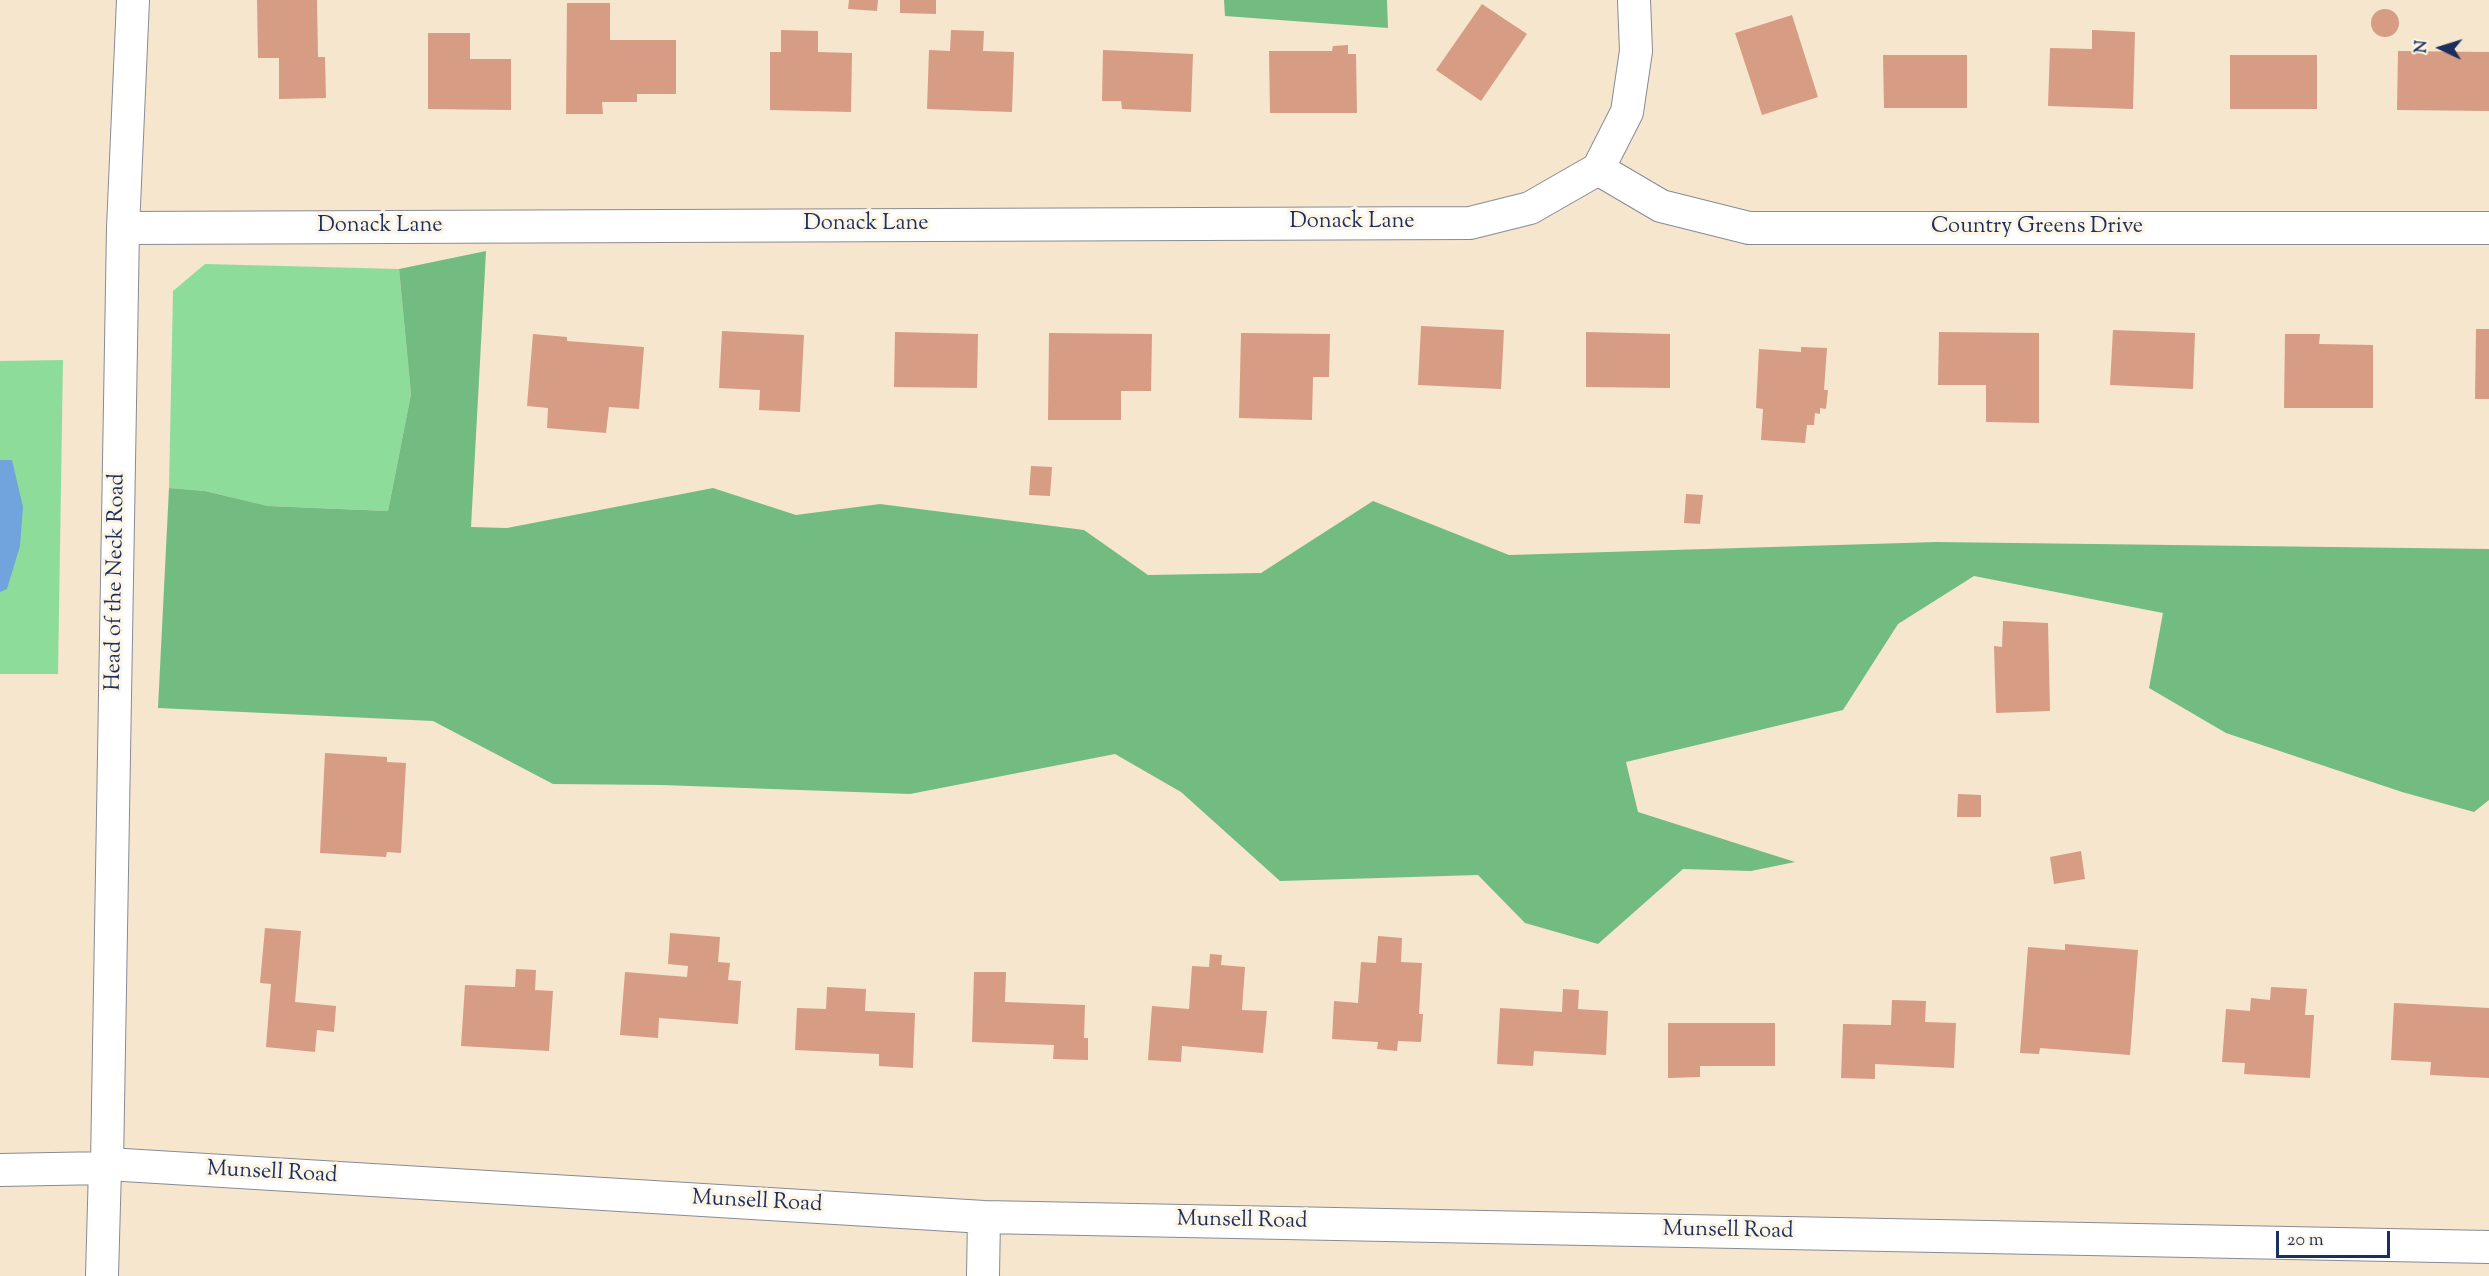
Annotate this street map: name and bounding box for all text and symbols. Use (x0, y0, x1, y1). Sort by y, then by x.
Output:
north arrow (2411, 18, 2471, 78)
text: N (2411, 40, 2434, 54)
street label: Donack Lane (1289, 210, 1415, 236)
street label: Donack Lane (803, 212, 929, 238)
street label: Donack Lane (317, 214, 443, 240)
street label: Country Greens Drive (1931, 215, 2143, 241)
street label: Head of the Neck Road (102, 473, 132, 691)
street label: Munsell Road (206, 1157, 338, 1191)
street label: Munsell Road (691, 1186, 823, 1220)
street label: Munsell Road (1176, 1208, 1308, 1236)
street label: Munsell Road (1662, 1218, 1794, 1246)
scale bar (2279, 1219, 2393, 1257)
text: 20 m (2287, 1228, 2324, 1254)

